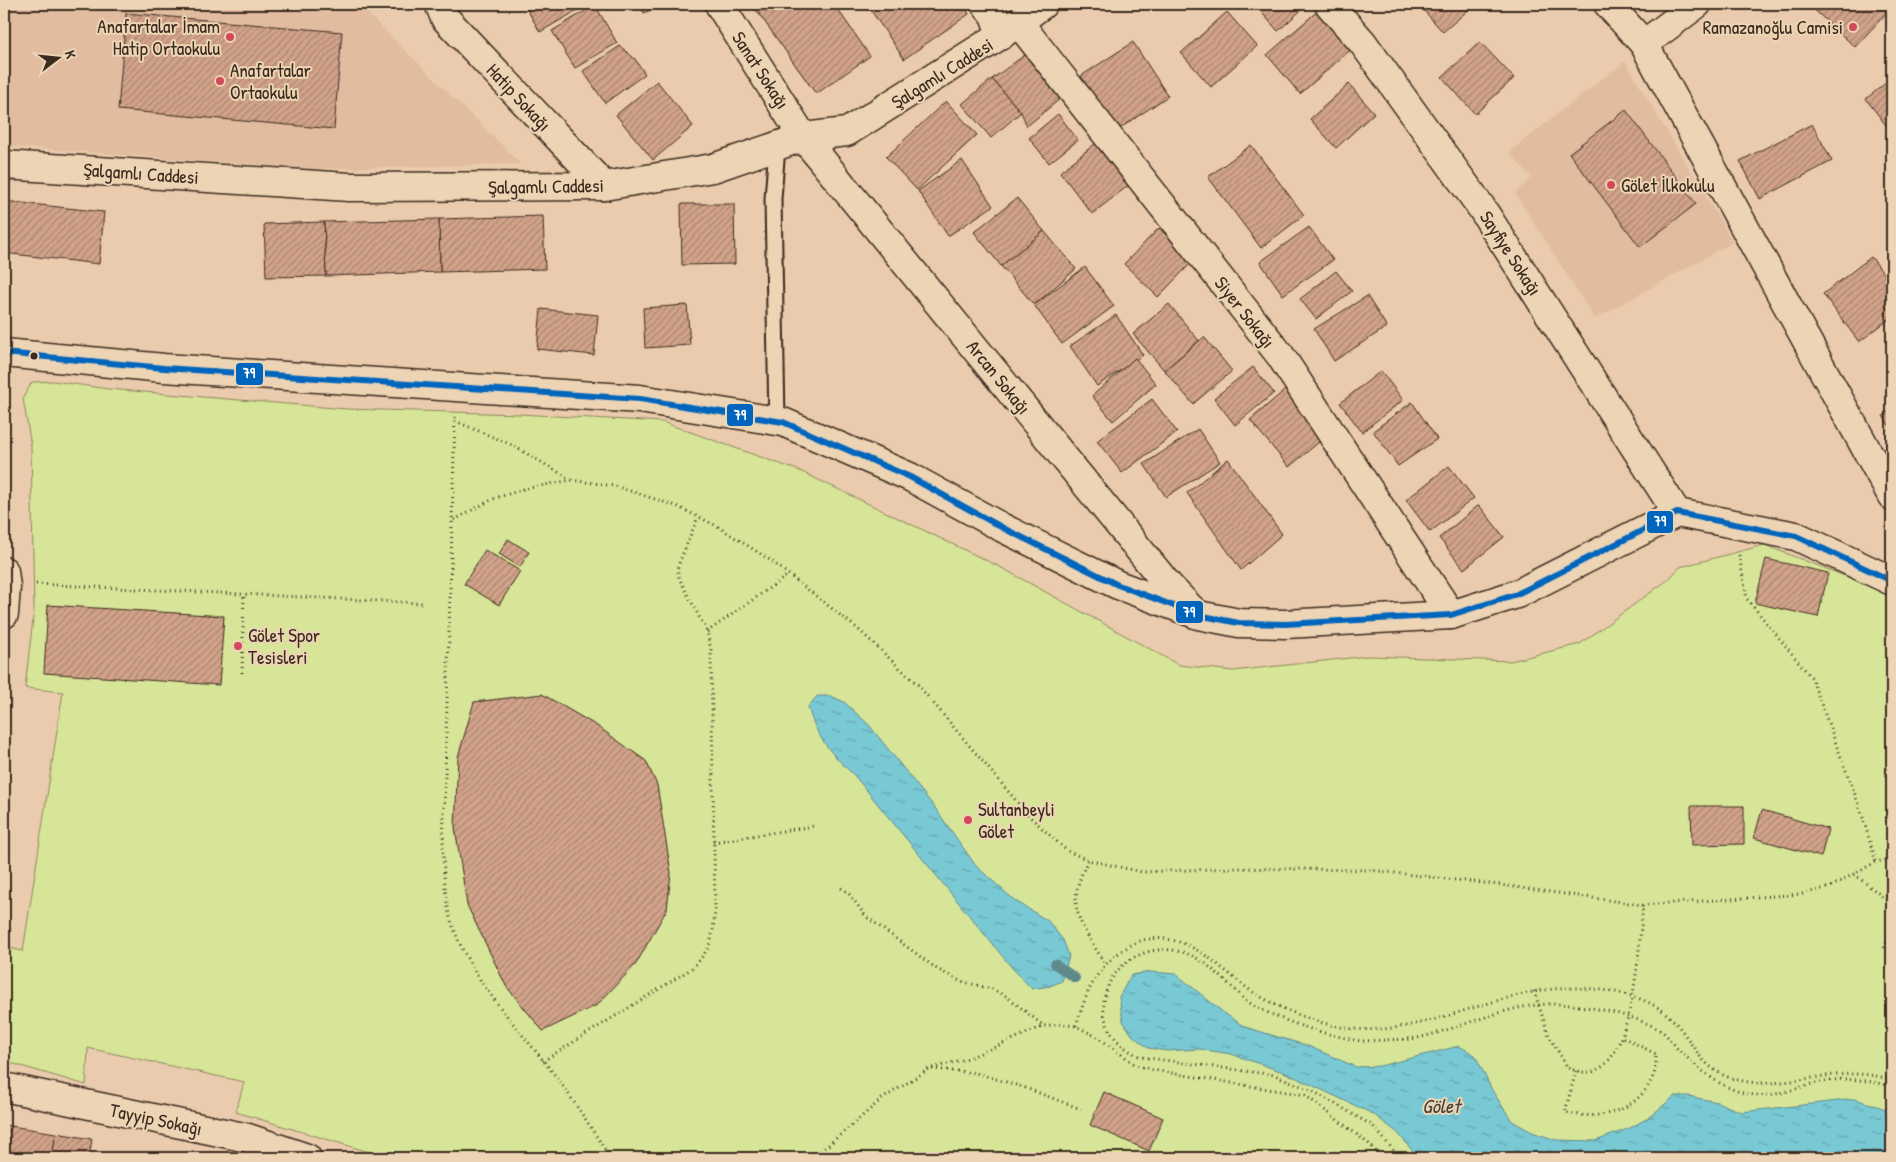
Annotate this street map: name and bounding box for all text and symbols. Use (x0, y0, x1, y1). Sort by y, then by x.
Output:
place label: Anafartalar İmam Hatip Ortaokulu (97, 13, 220, 61)
place label: Ramazanoğlu Camisi (1703, 14, 1843, 40)
marker: Ramazanoğlu Camisi (1847, 21, 1859, 33)
street label: Sanat Sokağı (726, 26, 796, 114)
marker: Anafartalar İmam Hatip Ortaokulu (224, 31, 236, 43)
street label: Şalgamlı Caddesi (886, 31, 998, 115)
north arrow (32, 32, 82, 82)
text: K (61, 48, 81, 61)
place label: Anafartalar Ortaokulu (230, 57, 311, 105)
street label: Hatip Sokağı (481, 57, 557, 137)
marker: Anafartalar Ortaokulu (214, 75, 226, 87)
street label: Şalgamlı Caddesi (82, 156, 200, 190)
street label: Şalgamlı Caddesi (488, 172, 604, 200)
place label: Gölet İlkokulu (1621, 172, 1715, 198)
marker: Gölet İlkokulu (1605, 179, 1617, 191)
street label: Sayfiye Sokağı (1474, 206, 1548, 300)
street label: Siyer Sokağı (1209, 271, 1281, 353)
street label: Arcan Sokağı (961, 334, 1037, 420)
unlabelled marker (29, 351, 39, 361)
line badge: 79 (235, 362, 264, 386)
text: 79 (242, 363, 256, 382)
line badge: 79 (726, 403, 754, 427)
text: 79 (733, 405, 747, 424)
line badge: 79 (1646, 510, 1674, 534)
text: 79 (1653, 511, 1667, 530)
line badge: 79 (1175, 600, 1204, 624)
text: 79 (1182, 602, 1196, 621)
place label: Gölet Spor Tesisleri (248, 622, 321, 670)
marker: Gölet Spor Tesisleri (232, 640, 244, 652)
place label: Sultanbeyli Gölet (978, 796, 1055, 844)
marker: Sultanbeyli Gölet (962, 814, 974, 826)
water label: Gölet (1422, 1092, 1463, 1119)
street label: Tayyip Sokağı (108, 1097, 204, 1141)

